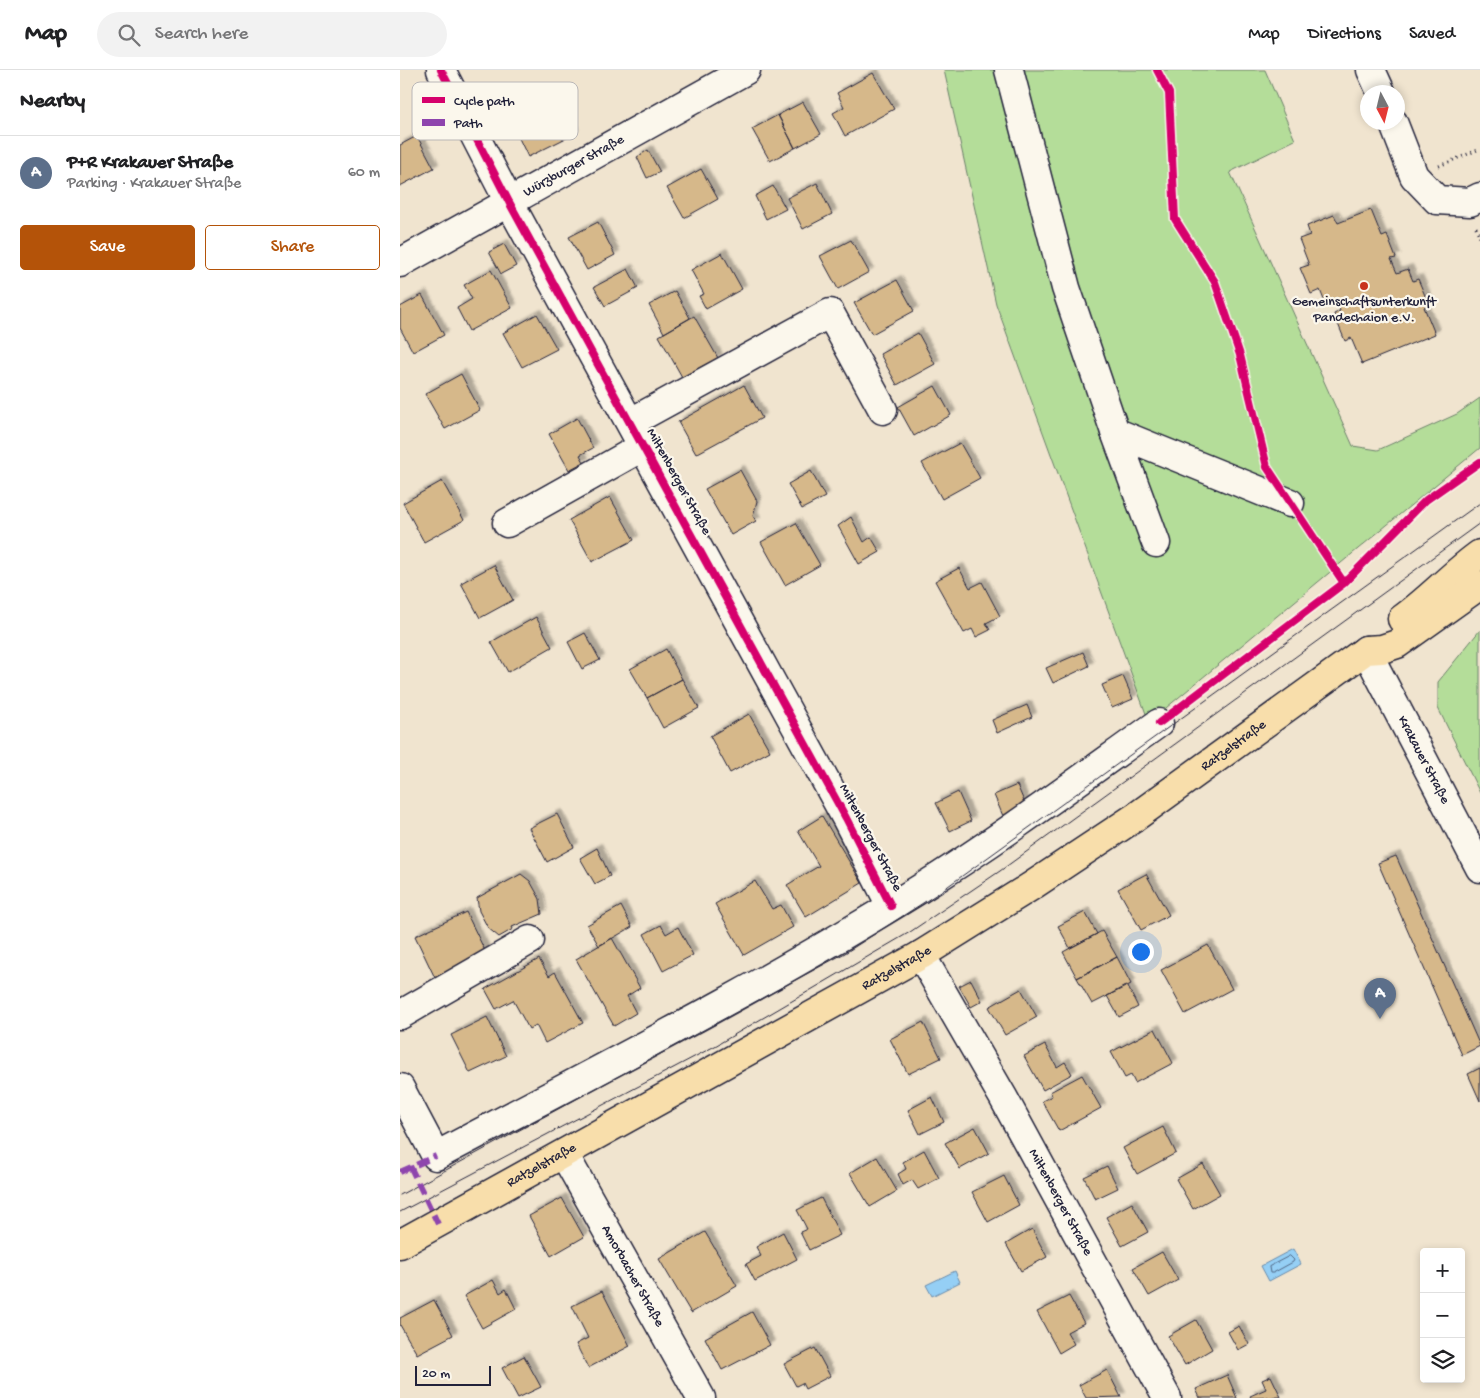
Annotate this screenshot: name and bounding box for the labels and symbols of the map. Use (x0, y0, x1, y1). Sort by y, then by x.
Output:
legend (412, 82, 578, 140)
north arrow (1360, 85, 1405, 130)
text: Cycle path (454, 94, 515, 111)
text: Path (453, 116, 483, 133)
street label: Würzburger Straße (520, 131, 628, 201)
marker: Gemeinschaftsunterkunft Pandechaion e.V. (1358, 280, 1370, 292)
place label: Gemeinschaftsunterkunft Pandechaion e.V. (1292, 294, 1437, 327)
street label: Miltenberger Straße (642, 426, 715, 539)
street label: Krakauer Straße (1393, 713, 1454, 808)
street label: Ratzelstraße (1198, 716, 1270, 775)
street label: Miltenberger Straße (835, 781, 906, 895)
your location (1128, 939, 1154, 965)
street label: Ratzelstraße (859, 942, 935, 995)
pin: A (1364, 978, 1396, 1019)
street label: Ratzelstraße (504, 1139, 580, 1191)
street label: Miltenberger Straße (1024, 1146, 1097, 1260)
street label: Amorbacher Straße (597, 1222, 668, 1331)
scale bar (415, 1363, 491, 1386)

